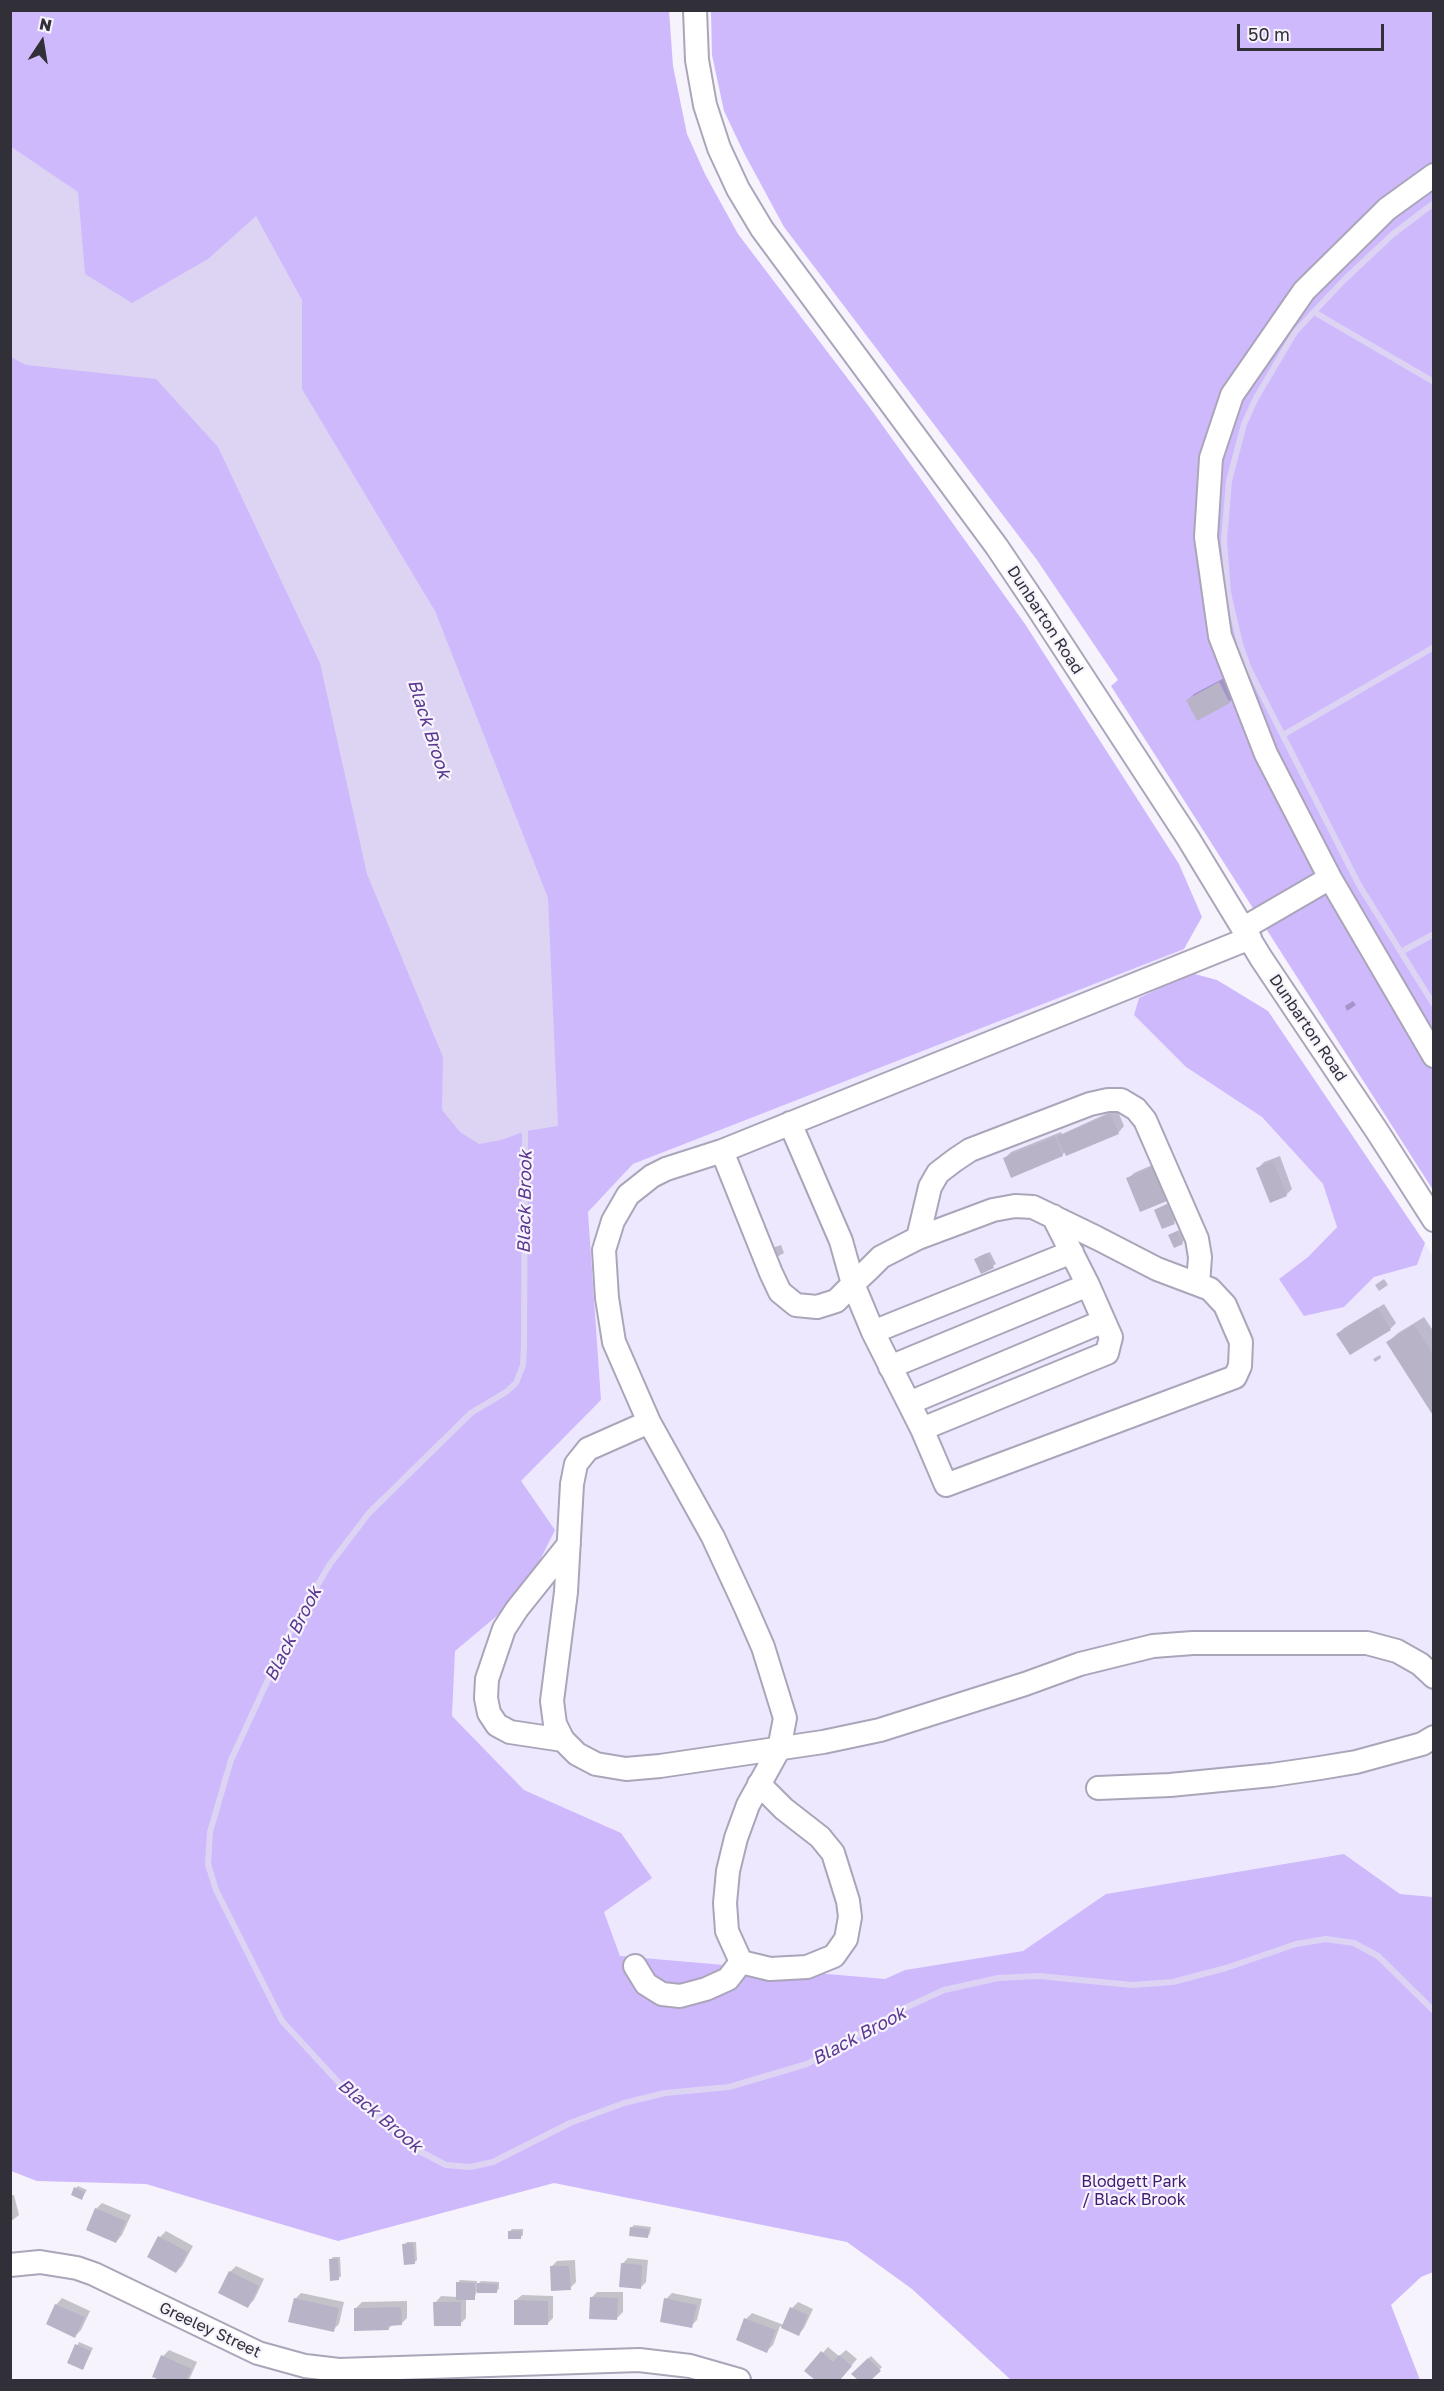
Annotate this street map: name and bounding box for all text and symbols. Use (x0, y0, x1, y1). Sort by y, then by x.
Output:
north arrow (12, 12, 72, 72)
scale bar (1240, 12, 1387, 50)
text: N (38, 13, 54, 35)
text: 50 m (1248, 23, 1290, 45)
street label: Dunbarton Road (1003, 562, 1087, 678)
water label: Black Brook (403, 677, 455, 781)
street label: Dunbarton Road (1265, 971, 1351, 1085)
water label: Black Brook (513, 1150, 537, 1254)
water label: Black Brook (260, 1583, 326, 1685)
water label: Black Brook (808, 2002, 910, 2070)
water label: Black Brook (334, 2075, 426, 2157)
park label: Blodgett Park / Black Brook (1081, 2172, 1187, 2210)
street label: Greeley Street (156, 2298, 264, 2362)

